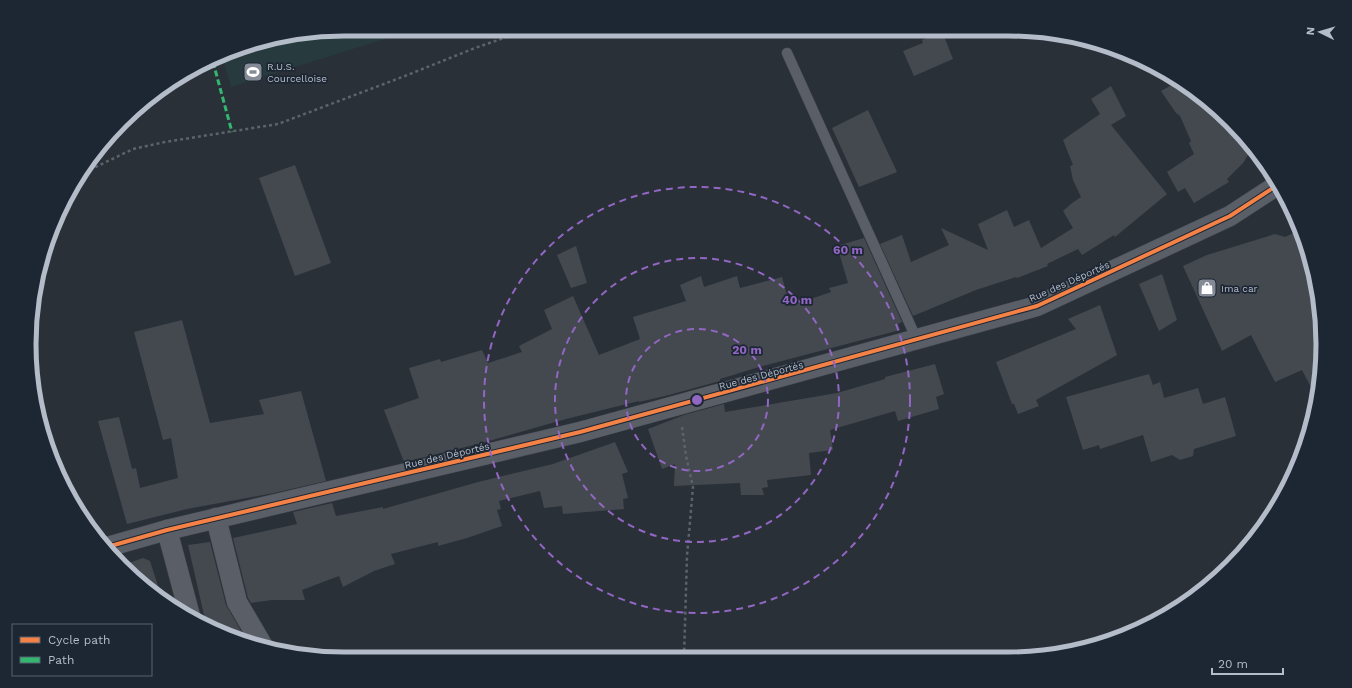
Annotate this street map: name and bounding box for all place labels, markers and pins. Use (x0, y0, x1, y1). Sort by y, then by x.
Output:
sports icon: R.U.S. Courcelloise (242, 61, 264, 83)
place label: R.U.S. Courcelloise (267, 61, 327, 84)
shop icon: Ima car (1196, 277, 1218, 299)
place label: Ima car (1221, 283, 1258, 294)
centre of rings (690, 393, 704, 407)

